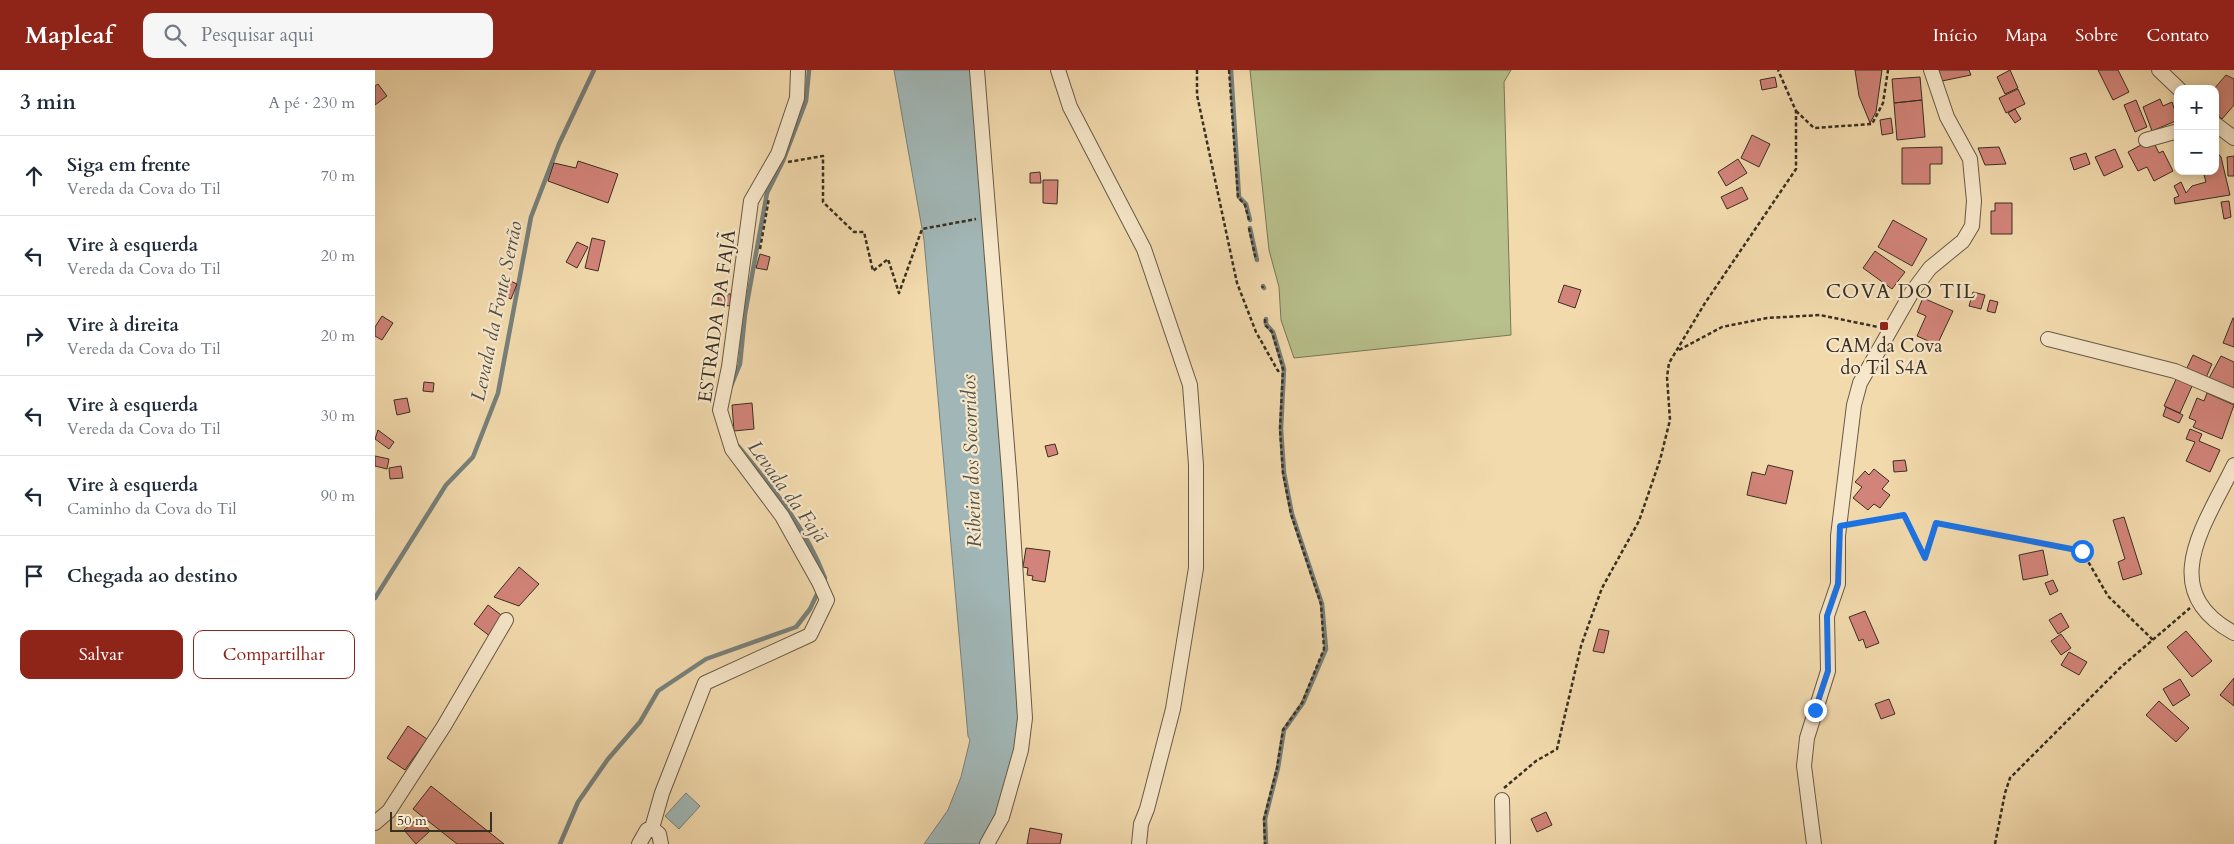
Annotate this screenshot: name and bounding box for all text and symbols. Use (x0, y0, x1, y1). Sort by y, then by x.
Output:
search box (143, 13, 493, 58)
text: Mapleaf (25, 19, 113, 52)
icon: search (161, 21, 189, 49)
text: Pesquisar aqui (201, 22, 314, 48)
text: Início (1933, 23, 1977, 48)
text: Mapa (2005, 23, 2047, 48)
text: Sobre (2075, 23, 2118, 48)
text: Contato (2146, 23, 2209, 48)
map controls (2174, 85, 2219, 175)
button: + (2174, 85, 2219, 130)
text: 3 min (20, 88, 76, 117)
text: A pé · 230 m (268, 92, 355, 114)
button: − (2174, 130, 2219, 175)
text: Siga em frente (67, 152, 191, 178)
icon: ahead (20, 162, 48, 190)
text: 70 m (321, 165, 355, 187)
text: Vereda da Cova do Til (67, 178, 221, 200)
water label: Levada da Fonte Serrão (464, 219, 529, 404)
street label: ESTRADA DA FAJÃ (692, 228, 742, 404)
text: Vire à esquerda (67, 232, 198, 258)
icon: left (20, 242, 48, 270)
text: 20 m (321, 245, 355, 267)
text: Vereda da Cova do Til (67, 258, 221, 280)
district label: COVA DO TIL (1826, 278, 1976, 305)
text: Vire à direita (67, 312, 179, 338)
marker: CAM da Cova do Til S4A (1878, 320, 1890, 332)
icon: right (20, 322, 48, 350)
text: 20 m (321, 325, 355, 347)
place label: CAM da Cova do Til S4A (1825, 333, 1943, 381)
text: Vereda da Cova do Til (67, 338, 221, 360)
water label: Ribeira dos Socorridos (955, 374, 988, 548)
text: Vire à esquerda (67, 392, 198, 418)
icon: left (20, 402, 48, 430)
text: 30 m (321, 405, 355, 427)
text: Vereda da Cova do Til (67, 418, 221, 440)
water label: Levada da Fajã (741, 435, 834, 549)
text: Vire à esquerda (67, 472, 198, 498)
icon: left (20, 482, 48, 510)
text: 90 m (321, 485, 355, 507)
text: Caminho da Cova do Til (67, 498, 237, 520)
route start (2071, 540, 2094, 563)
icon: arrive (20, 562, 48, 590)
text: Chegada ao destino (67, 563, 238, 589)
button: Salvar (20, 630, 183, 679)
button: Compartilhar (193, 630, 355, 679)
route end (1804, 699, 1827, 722)
scale bar (390, 809, 493, 832)
text: 50 m (397, 811, 427, 830)

